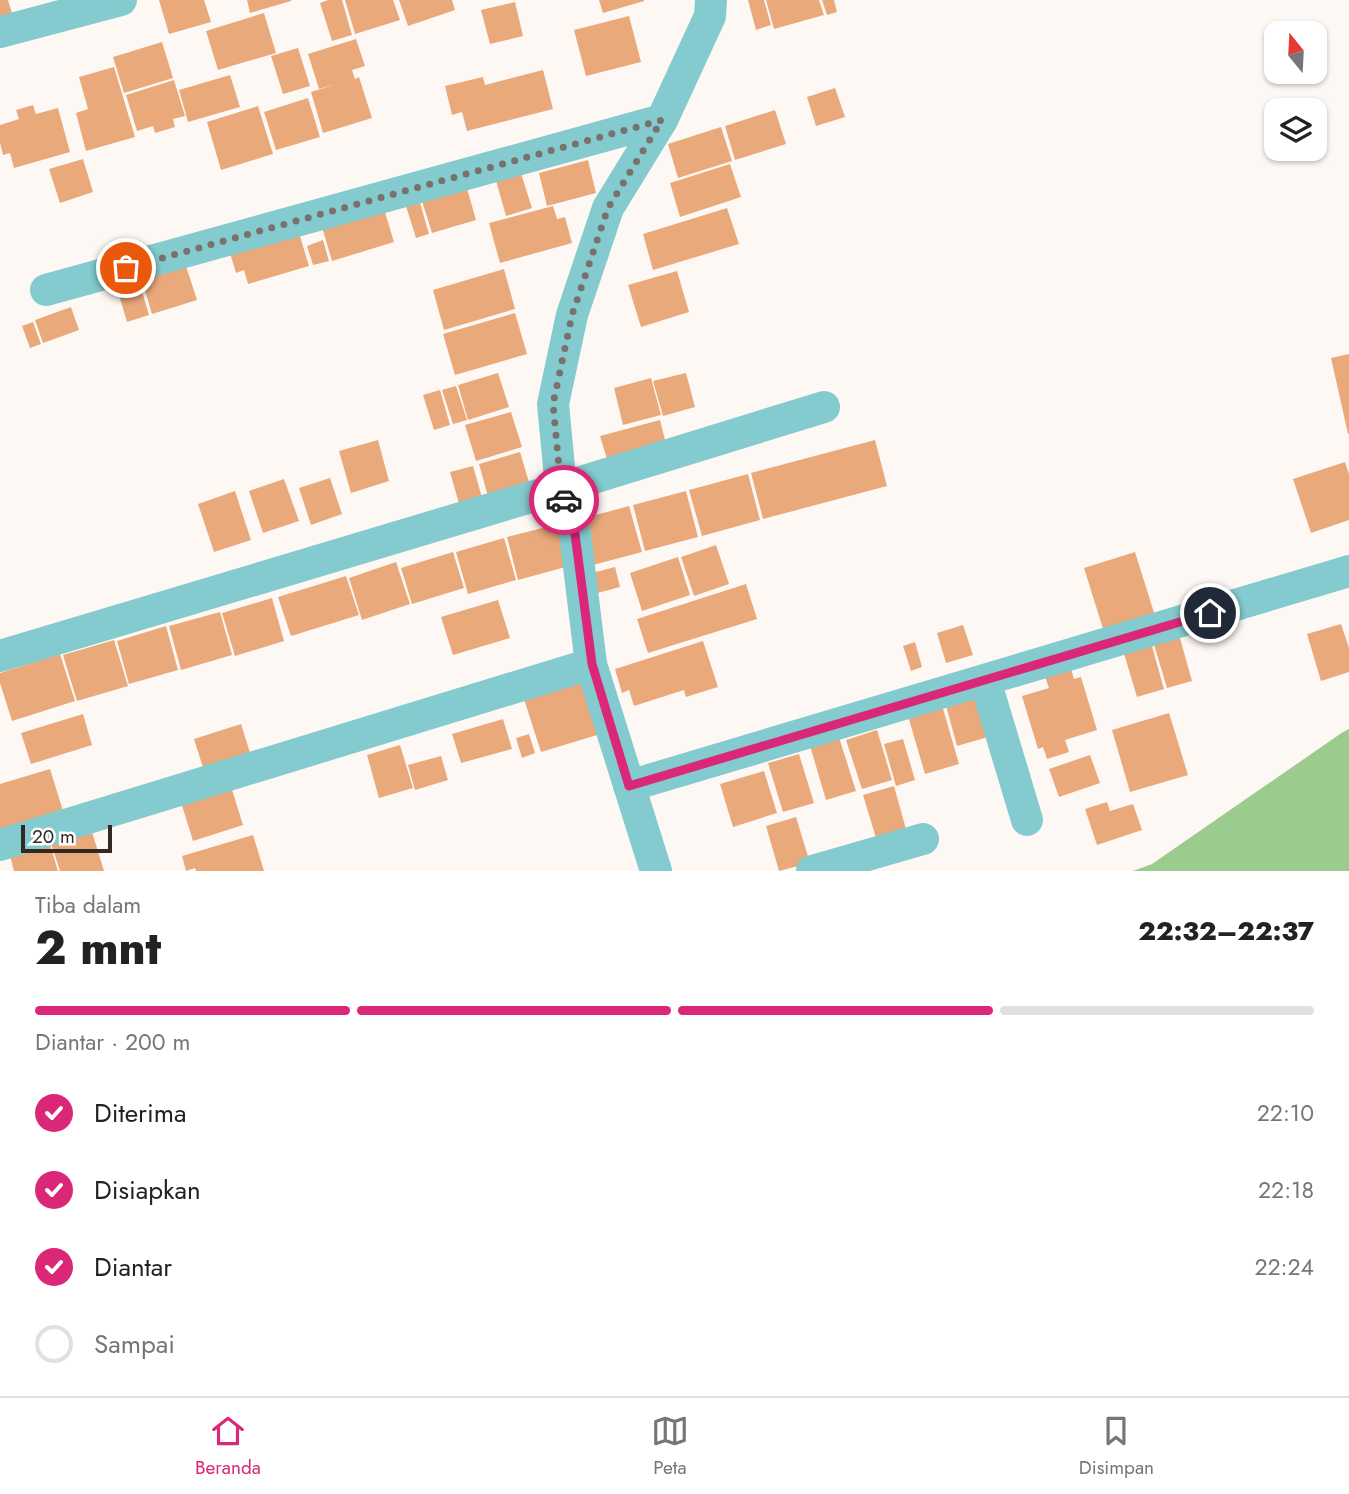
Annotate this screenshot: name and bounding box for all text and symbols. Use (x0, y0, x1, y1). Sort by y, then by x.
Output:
north arrow (1264, 21, 1326, 84)
map controls (1264, 21, 1327, 161)
button: layers (1264, 98, 1327, 161)
pin (96, 238, 156, 298)
icon: bag (107, 249, 145, 287)
courier (529, 465, 599, 535)
icon: car (545, 481, 583, 519)
pin (1180, 583, 1240, 643)
icon: home (1191, 594, 1229, 632)
scale bar (21, 822, 112, 854)
text: 20 m (32, 823, 75, 850)
text: Tiba dalam (35, 888, 141, 922)
text: 22:32–22:37 (1138, 912, 1314, 950)
text: 2 mnt (35, 915, 161, 981)
text: Diantar · 200 m (35, 1025, 190, 1059)
icon: check (35, 1094, 73, 1132)
text: Diterima (94, 1094, 187, 1132)
text: 22:10 (1257, 1096, 1314, 1130)
icon: check (35, 1171, 73, 1209)
text: Disiapkan (94, 1171, 201, 1209)
text: 22:18 (1258, 1173, 1314, 1207)
icon: check (35, 1248, 73, 1286)
text: Diantar (94, 1248, 172, 1286)
text: 22:24 (1254, 1250, 1314, 1284)
text: Sampai (94, 1325, 175, 1363)
tab: Beranda (195, 1412, 261, 1481)
tab: Peta (651, 1412, 689, 1481)
tab: Disimpan (1079, 1412, 1154, 1481)

